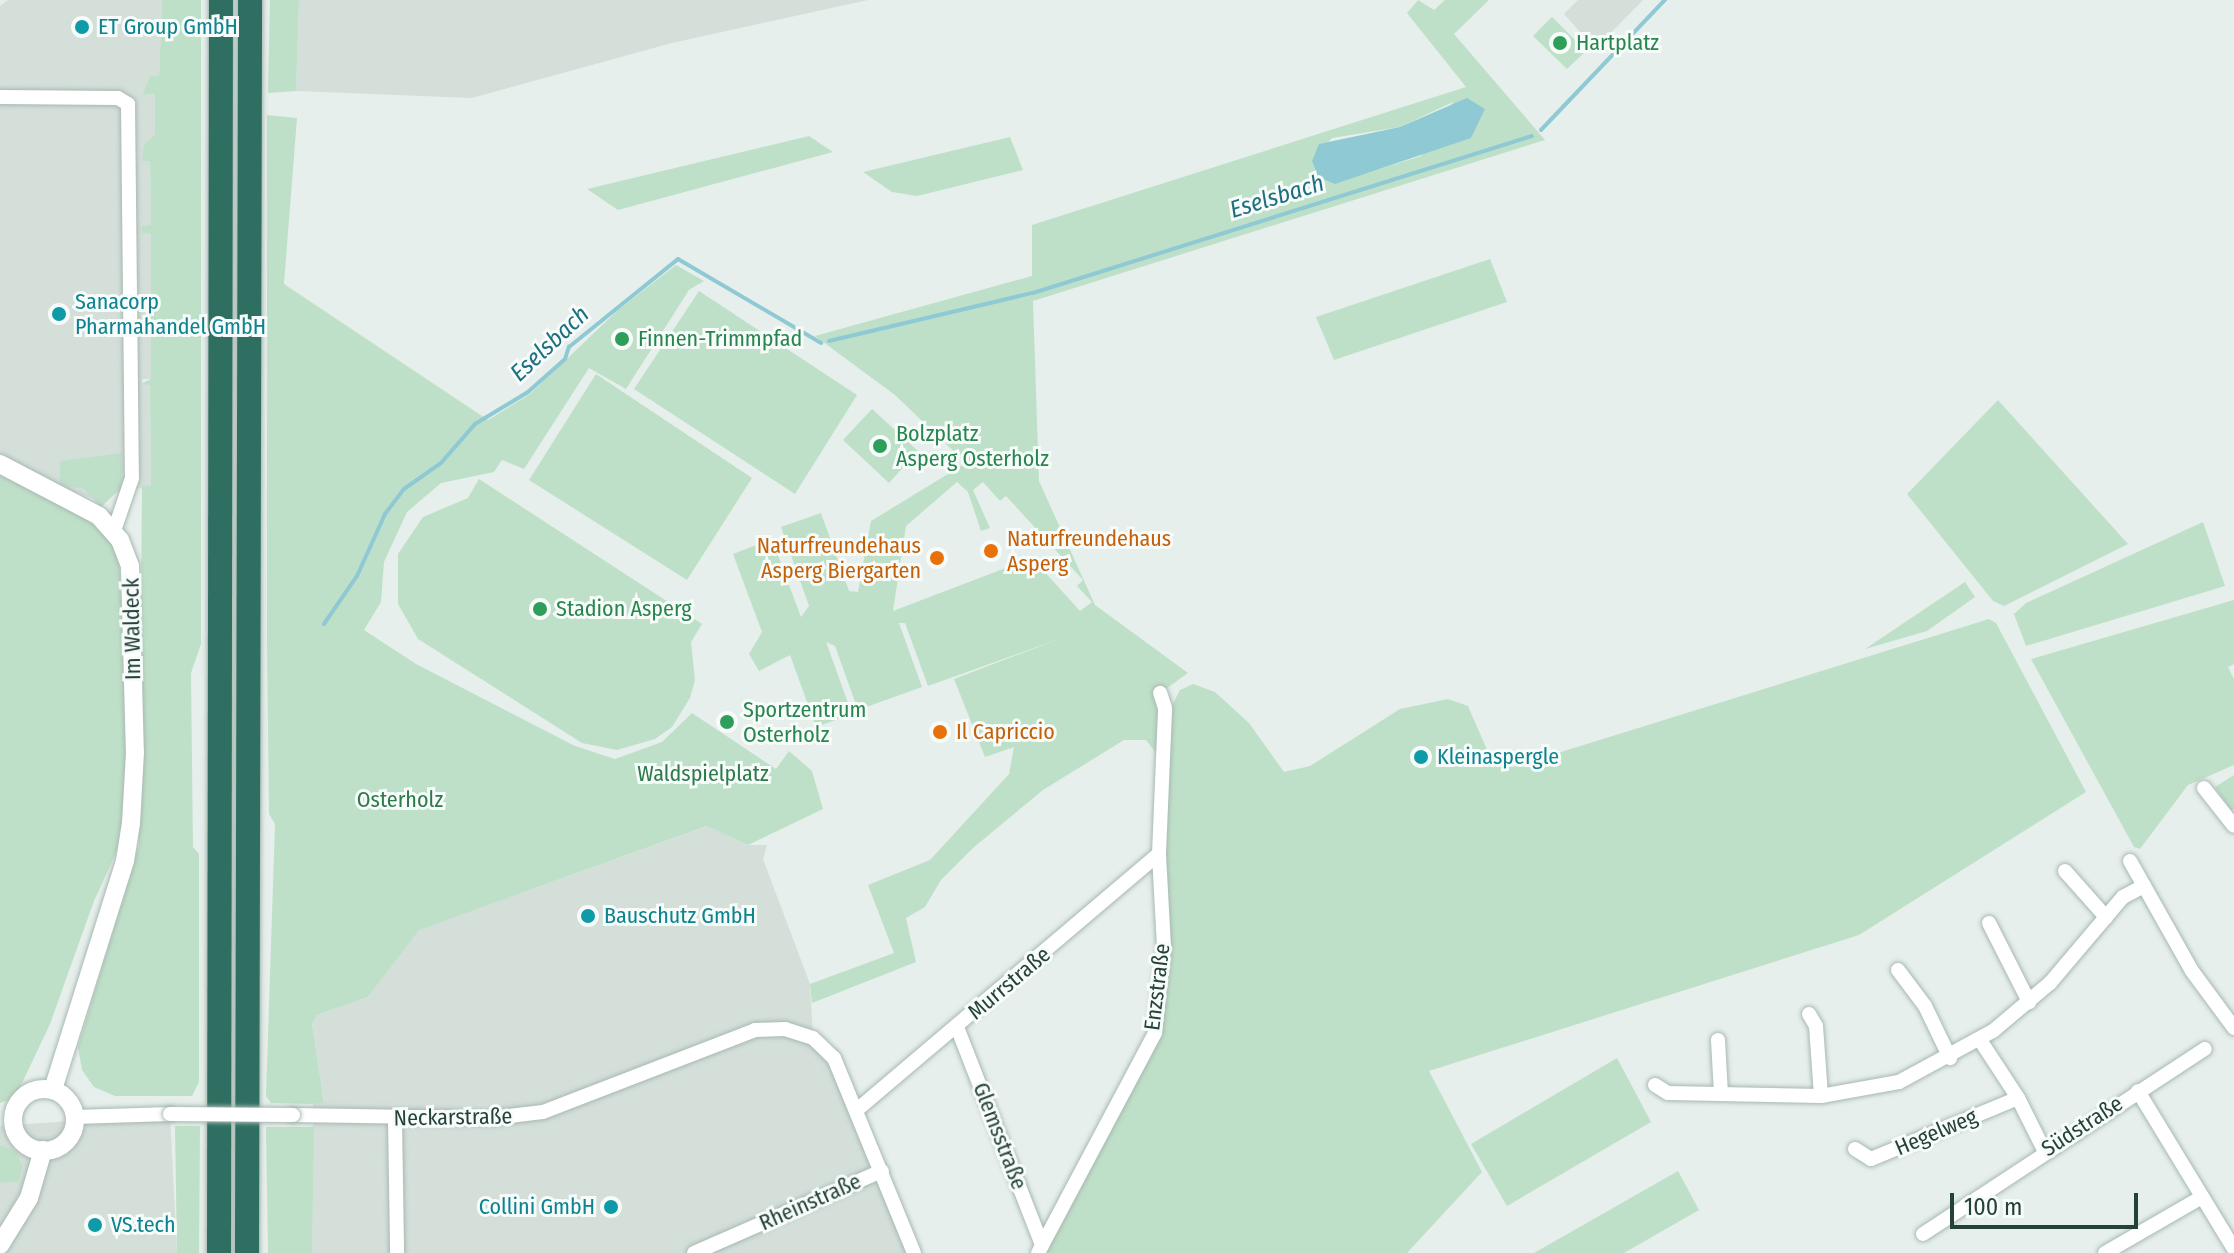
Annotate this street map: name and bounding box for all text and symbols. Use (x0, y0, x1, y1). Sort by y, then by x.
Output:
place label: ET Group GmbH (98, 14, 238, 40)
marker: ET Group GmbH (73, 18, 91, 36)
place label: Hartplatz (1576, 30, 1659, 56)
marker: Hartplatz (1551, 34, 1569, 52)
water label: Eselsbach (1226, 169, 1328, 225)
place label: Sanacorp Pharmahandel GmbH (75, 288, 266, 340)
water label: Eselsbach (505, 300, 595, 388)
marker: Sanacorp Pharmahandel GmbH (50, 305, 68, 323)
place label: Finnen-Trimmpfad (638, 326, 802, 352)
marker: Finnen-Trimmpfad (613, 330, 631, 348)
place label: Bolzplatz Asperg Osterholz (896, 420, 1049, 472)
marker: Bolzplatz Asperg Osterholz (871, 437, 889, 455)
place label: Naturfreundehaus Asperg (1007, 525, 1171, 576)
place label: Naturfreundehaus Asperg Biergarten (757, 532, 921, 584)
marker: Naturfreundehaus Asperg (982, 542, 1000, 560)
marker: Naturfreundehaus Asperg Biergarten (928, 549, 946, 567)
street label: Im Waldeck (118, 578, 146, 680)
place label: Stadion Asperg (556, 596, 692, 622)
marker: Stadion Asperg (531, 600, 549, 618)
place label: Sportzentrum Osterholz (743, 696, 866, 748)
marker: Sportzentrum Osterholz (718, 713, 736, 731)
place label: Il Capriccio (956, 719, 1055, 745)
marker: Il Capriccio (931, 723, 949, 741)
place label: Kleinaspergle (1437, 744, 1559, 770)
marker: Kleinaspergle (1412, 748, 1430, 766)
park label: Waldspielplatz (637, 761, 769, 787)
park label: Osterholz (357, 787, 443, 813)
place label: Bauschutz GmbH (604, 903, 756, 929)
marker: Bauschutz GmbH (579, 907, 597, 925)
street label: Murrstraße (963, 941, 1055, 1025)
street label: Enzstraße (1139, 942, 1175, 1032)
street label: Glemsstraße (968, 1079, 1032, 1193)
street label: Südstraße (2037, 1090, 2127, 1162)
street label: Neckarstraße (393, 1103, 513, 1131)
street label: Hegelweg (1891, 1103, 1981, 1161)
street label: Rheinstraße (755, 1168, 865, 1236)
scale bar (1954, 1177, 2142, 1227)
text: 100 m (1964, 1193, 2022, 1221)
place label: Collini GmbH (479, 1194, 595, 1220)
marker: Collini GmbH (602, 1198, 620, 1216)
place label: VS.tech (111, 1212, 176, 1238)
marker: VS.tech (86, 1216, 104, 1234)

